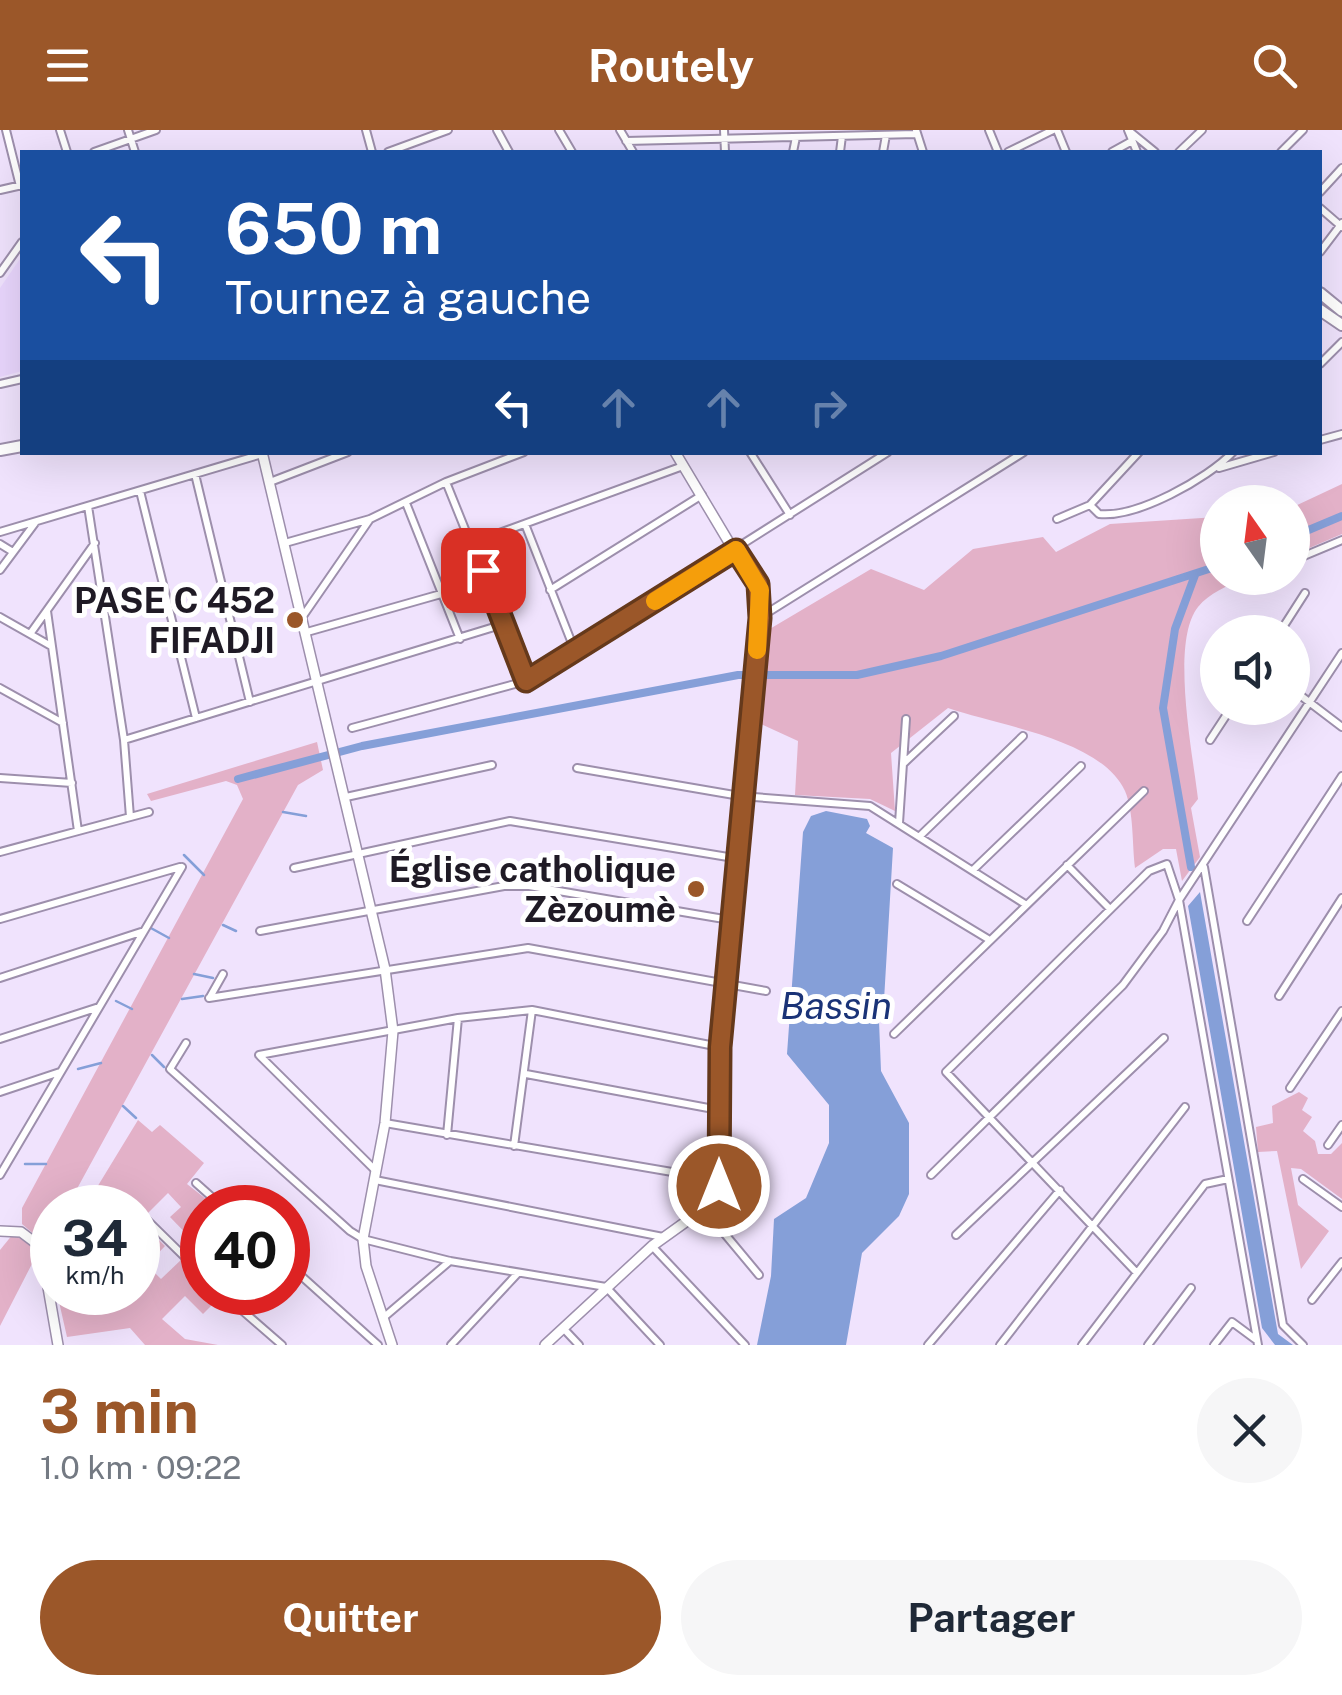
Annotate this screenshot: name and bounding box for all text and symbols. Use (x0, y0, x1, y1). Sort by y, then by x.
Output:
icon: menu (40, 38, 95, 93)
icon: search (1247, 38, 1302, 93)
text: Routely (588, 39, 754, 92)
text: 650 m (225, 187, 442, 270)
icon: left (60, 190, 190, 320)
text: Tournez à gauche (225, 271, 591, 324)
icon: left (486, 380, 541, 435)
icon: ahead (591, 380, 646, 435)
icon: ahead (696, 380, 751, 435)
icon: right (801, 380, 856, 435)
north arrow (1200, 485, 1310, 595)
map controls (1200, 485, 1310, 725)
pin (441, 528, 526, 613)
icon: arrive (456, 543, 511, 598)
place label: PASE C 452 FIFADJI (74, 580, 275, 661)
marker: PASE C 452 FIFADJI (284, 609, 306, 631)
button: sound (1200, 615, 1310, 725)
place label: Église catholique Zèzoumè (389, 848, 676, 930)
marker: Église catholique Zèzoumè (685, 878, 707, 900)
water label: Bassin (780, 983, 892, 1028)
position arrow (667, 1134, 771, 1238)
speed limit sign: 40 (180, 1185, 310, 1315)
text: 34 (62, 1208, 128, 1267)
text: km/h (66, 1260, 124, 1290)
text: 3 min (40, 1376, 199, 1447)
button: close (1197, 1378, 1302, 1483)
text: 1.0 km · 09:22 (40, 1449, 241, 1486)
button: Quitter (40, 1560, 661, 1675)
button: Partager (681, 1560, 1302, 1675)

